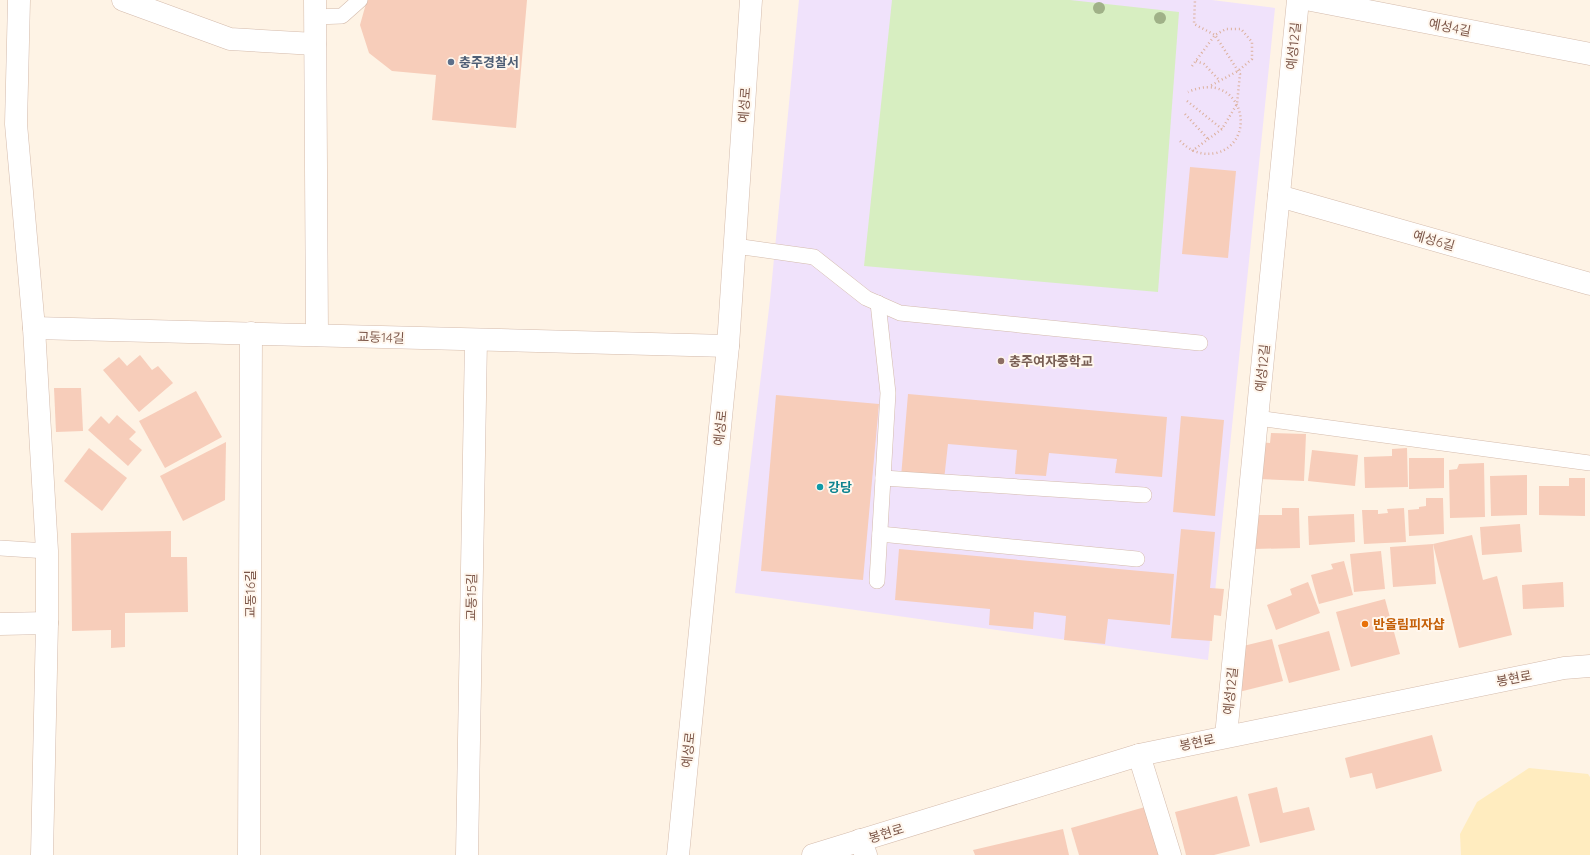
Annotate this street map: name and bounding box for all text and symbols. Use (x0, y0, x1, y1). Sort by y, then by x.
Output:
street label: 예성4길 (1427, 15, 1473, 39)
street label: 예성12길 (1283, 21, 1303, 71)
place label: 충주경찰서 (459, 54, 519, 70)
marker: 충주경찰서 (446, 57, 456, 67)
street label: 예성로 (735, 87, 753, 123)
street label: 예성6길 (1411, 226, 1457, 254)
street label: 교동14길 (357, 328, 405, 346)
street label: 예성12길 (1252, 343, 1272, 393)
place label: 충주여자중학교 (1009, 353, 1093, 369)
marker: 충주여자중학교 (996, 356, 1006, 366)
street label: 예성로 (710, 409, 730, 447)
place label: 강당 (828, 479, 852, 495)
marker: 강당 (815, 482, 825, 492)
street label: 교동16길 (242, 570, 258, 618)
street label: 교동15길 (463, 573, 479, 621)
place label: 반올림피자샵 (1373, 616, 1445, 632)
marker: 반올림피자샵 (1360, 619, 1370, 629)
street label: 예성12길 (1220, 666, 1240, 716)
street label: 봉현로 (1495, 667, 1533, 689)
street label: 봉현로 (1178, 730, 1216, 754)
street label: 예성로 (678, 731, 698, 769)
street label: 봉현로 (866, 820, 906, 846)

